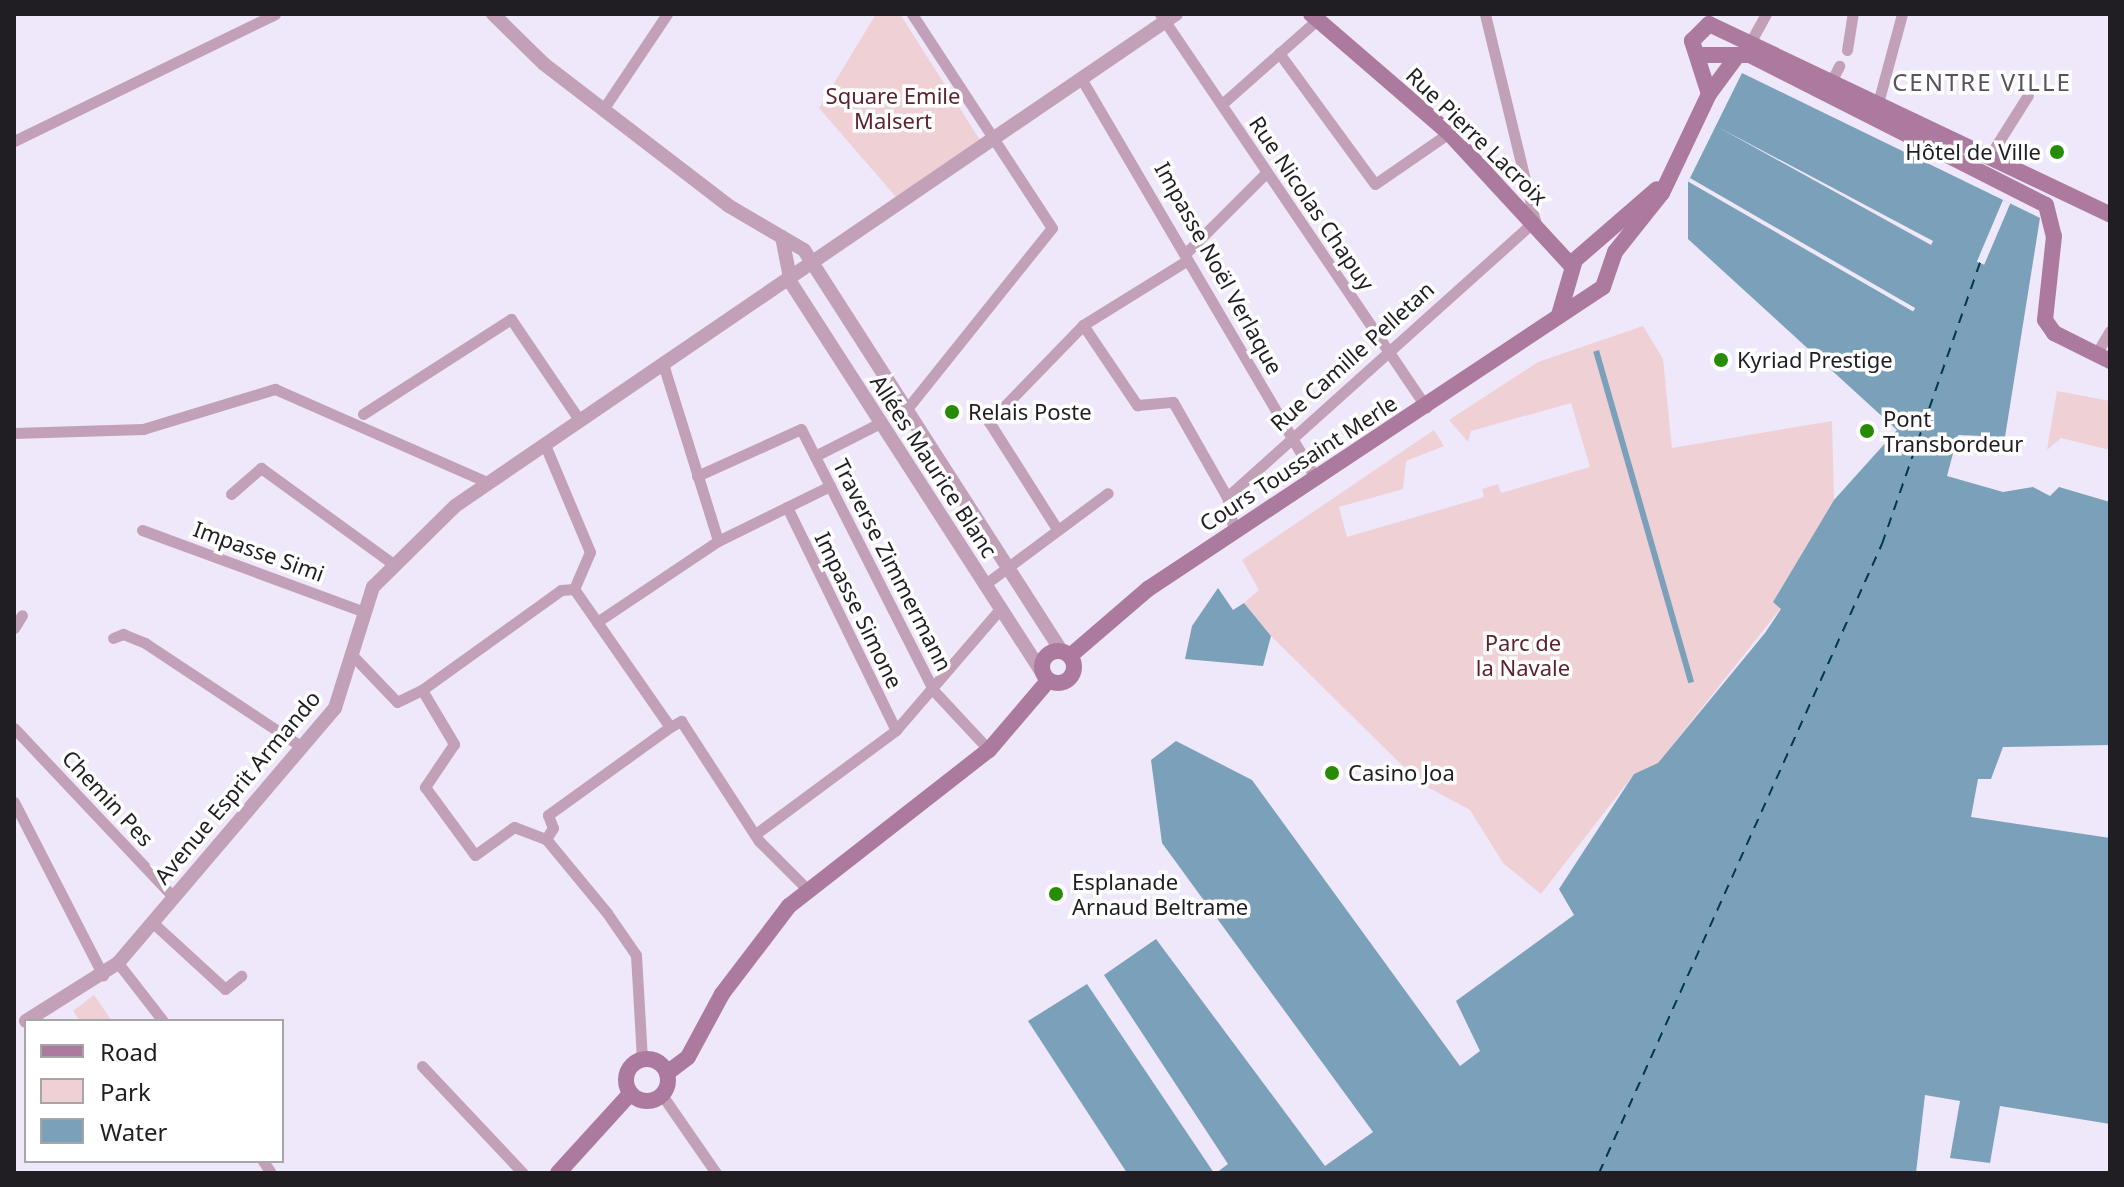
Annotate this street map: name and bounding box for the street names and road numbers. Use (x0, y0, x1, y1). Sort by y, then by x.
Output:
street label: Rue Pierre Lacroix (1401, 62, 1553, 210)
street label: Rue Nicolas Chapuy (1244, 111, 1380, 295)
street label: Impasse Noël Verlaque (1150, 157, 1288, 379)
street label: Rue Camille Pelletan (1265, 276, 1439, 436)
street label: Allées Maurice Blanc (865, 370, 1003, 562)
street label: Cours Toussaint Merle (1195, 389, 1401, 537)
street label: Traverse Zimmermann (828, 455, 958, 675)
street label: Impasse Simi (190, 515, 328, 587)
street label: Impasse Simone (810, 527, 908, 693)
street label: Avenue Esprit Armando (148, 685, 326, 889)
street label: Chemin Pes (57, 744, 159, 852)

